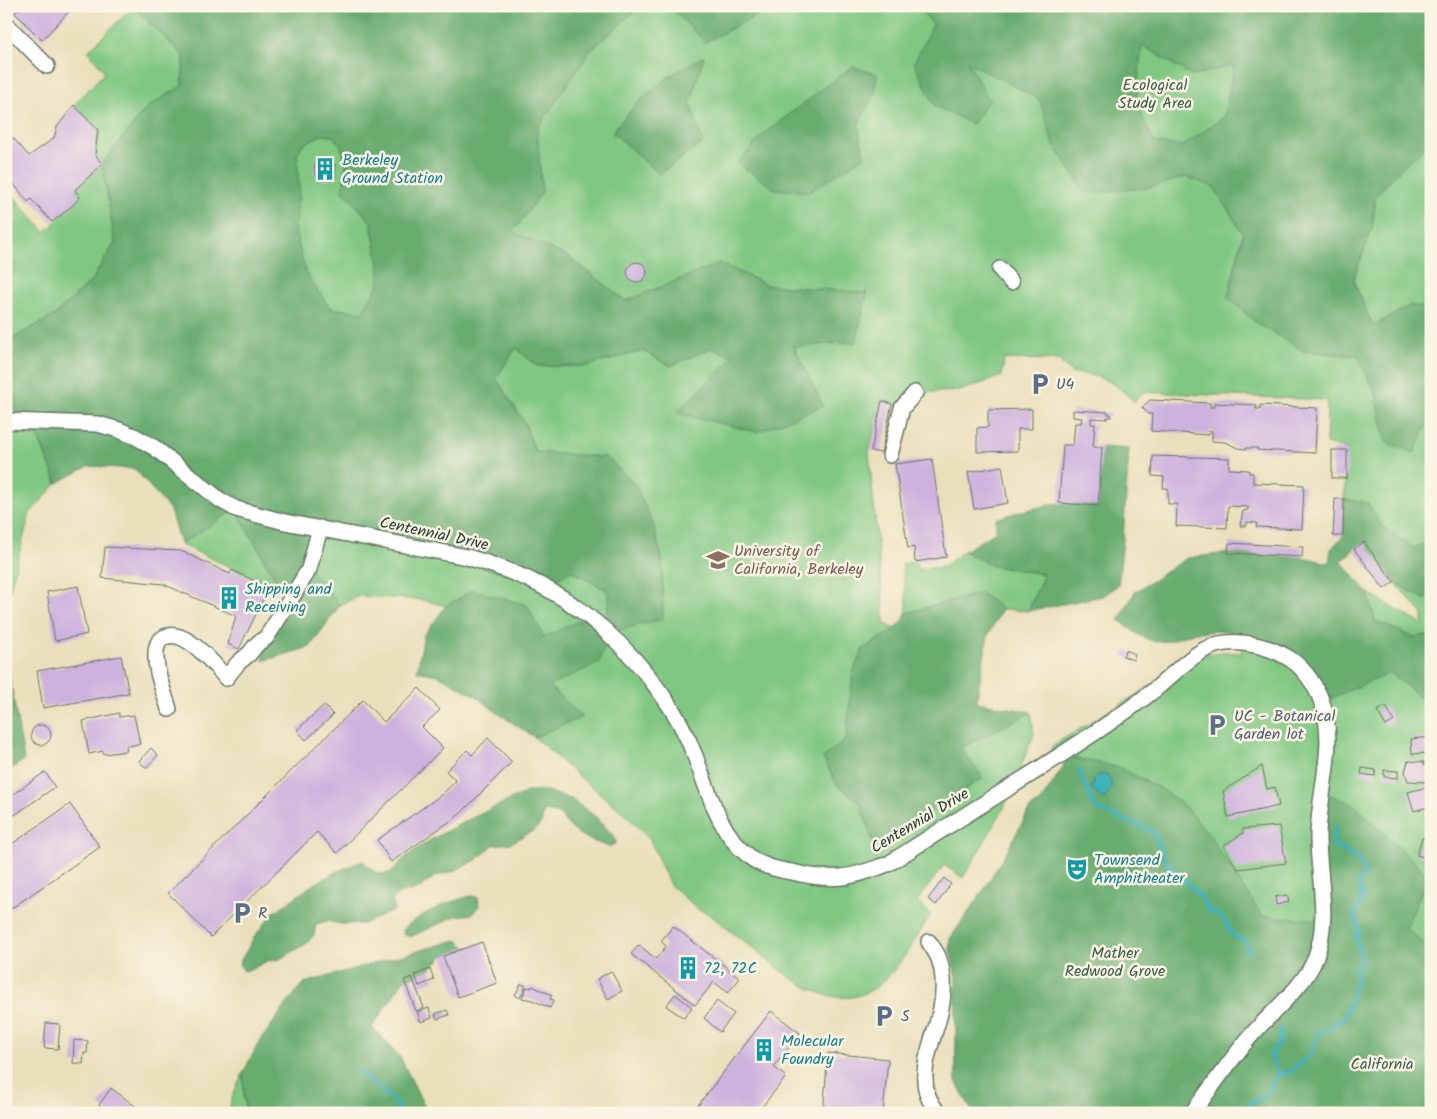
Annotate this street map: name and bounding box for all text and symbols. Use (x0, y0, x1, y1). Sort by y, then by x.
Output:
park label: Ecological Study Area (1118, 73, 1192, 116)
place label: Berkeley Ground Station (342, 148, 443, 191)
building icon: Berkeley Ground Station (312, 156, 338, 182)
parking icon: U4 (1027, 371, 1053, 397)
place label: U4 (1056, 372, 1075, 397)
street label: Centennial Drive (377, 510, 491, 558)
place label: University of California, Berkeley (734, 539, 864, 582)
school or university icon: University of California, Berkeley (705, 547, 731, 573)
place label: Shipping and Receiving (245, 577, 333, 620)
building icon: Shipping and Receiving (216, 585, 242, 611)
place label: UC - Botanical Garden lot (1234, 704, 1335, 747)
parking icon: UC - Botanical Garden lot (1204, 712, 1230, 738)
street label: Centennial Drive (866, 782, 974, 860)
place label: Townsend Amphitheater (1094, 848, 1186, 891)
theatre icon: Townsend Amphitheater (1064, 856, 1090, 882)
parking icon: R (229, 900, 255, 926)
place label: R (258, 901, 267, 926)
park label: Mather Redwood Grove (1065, 941, 1165, 984)
building icon: 72, 72C (675, 955, 701, 981)
place label: 72, 72C (704, 956, 757, 981)
parking icon: S (871, 1003, 897, 1029)
place label: S (901, 1004, 910, 1029)
place label: Molecular Foundry (781, 1029, 845, 1072)
building icon: Molecular Foundry (751, 1037, 777, 1063)
park label: California (1350, 1052, 1414, 1077)

